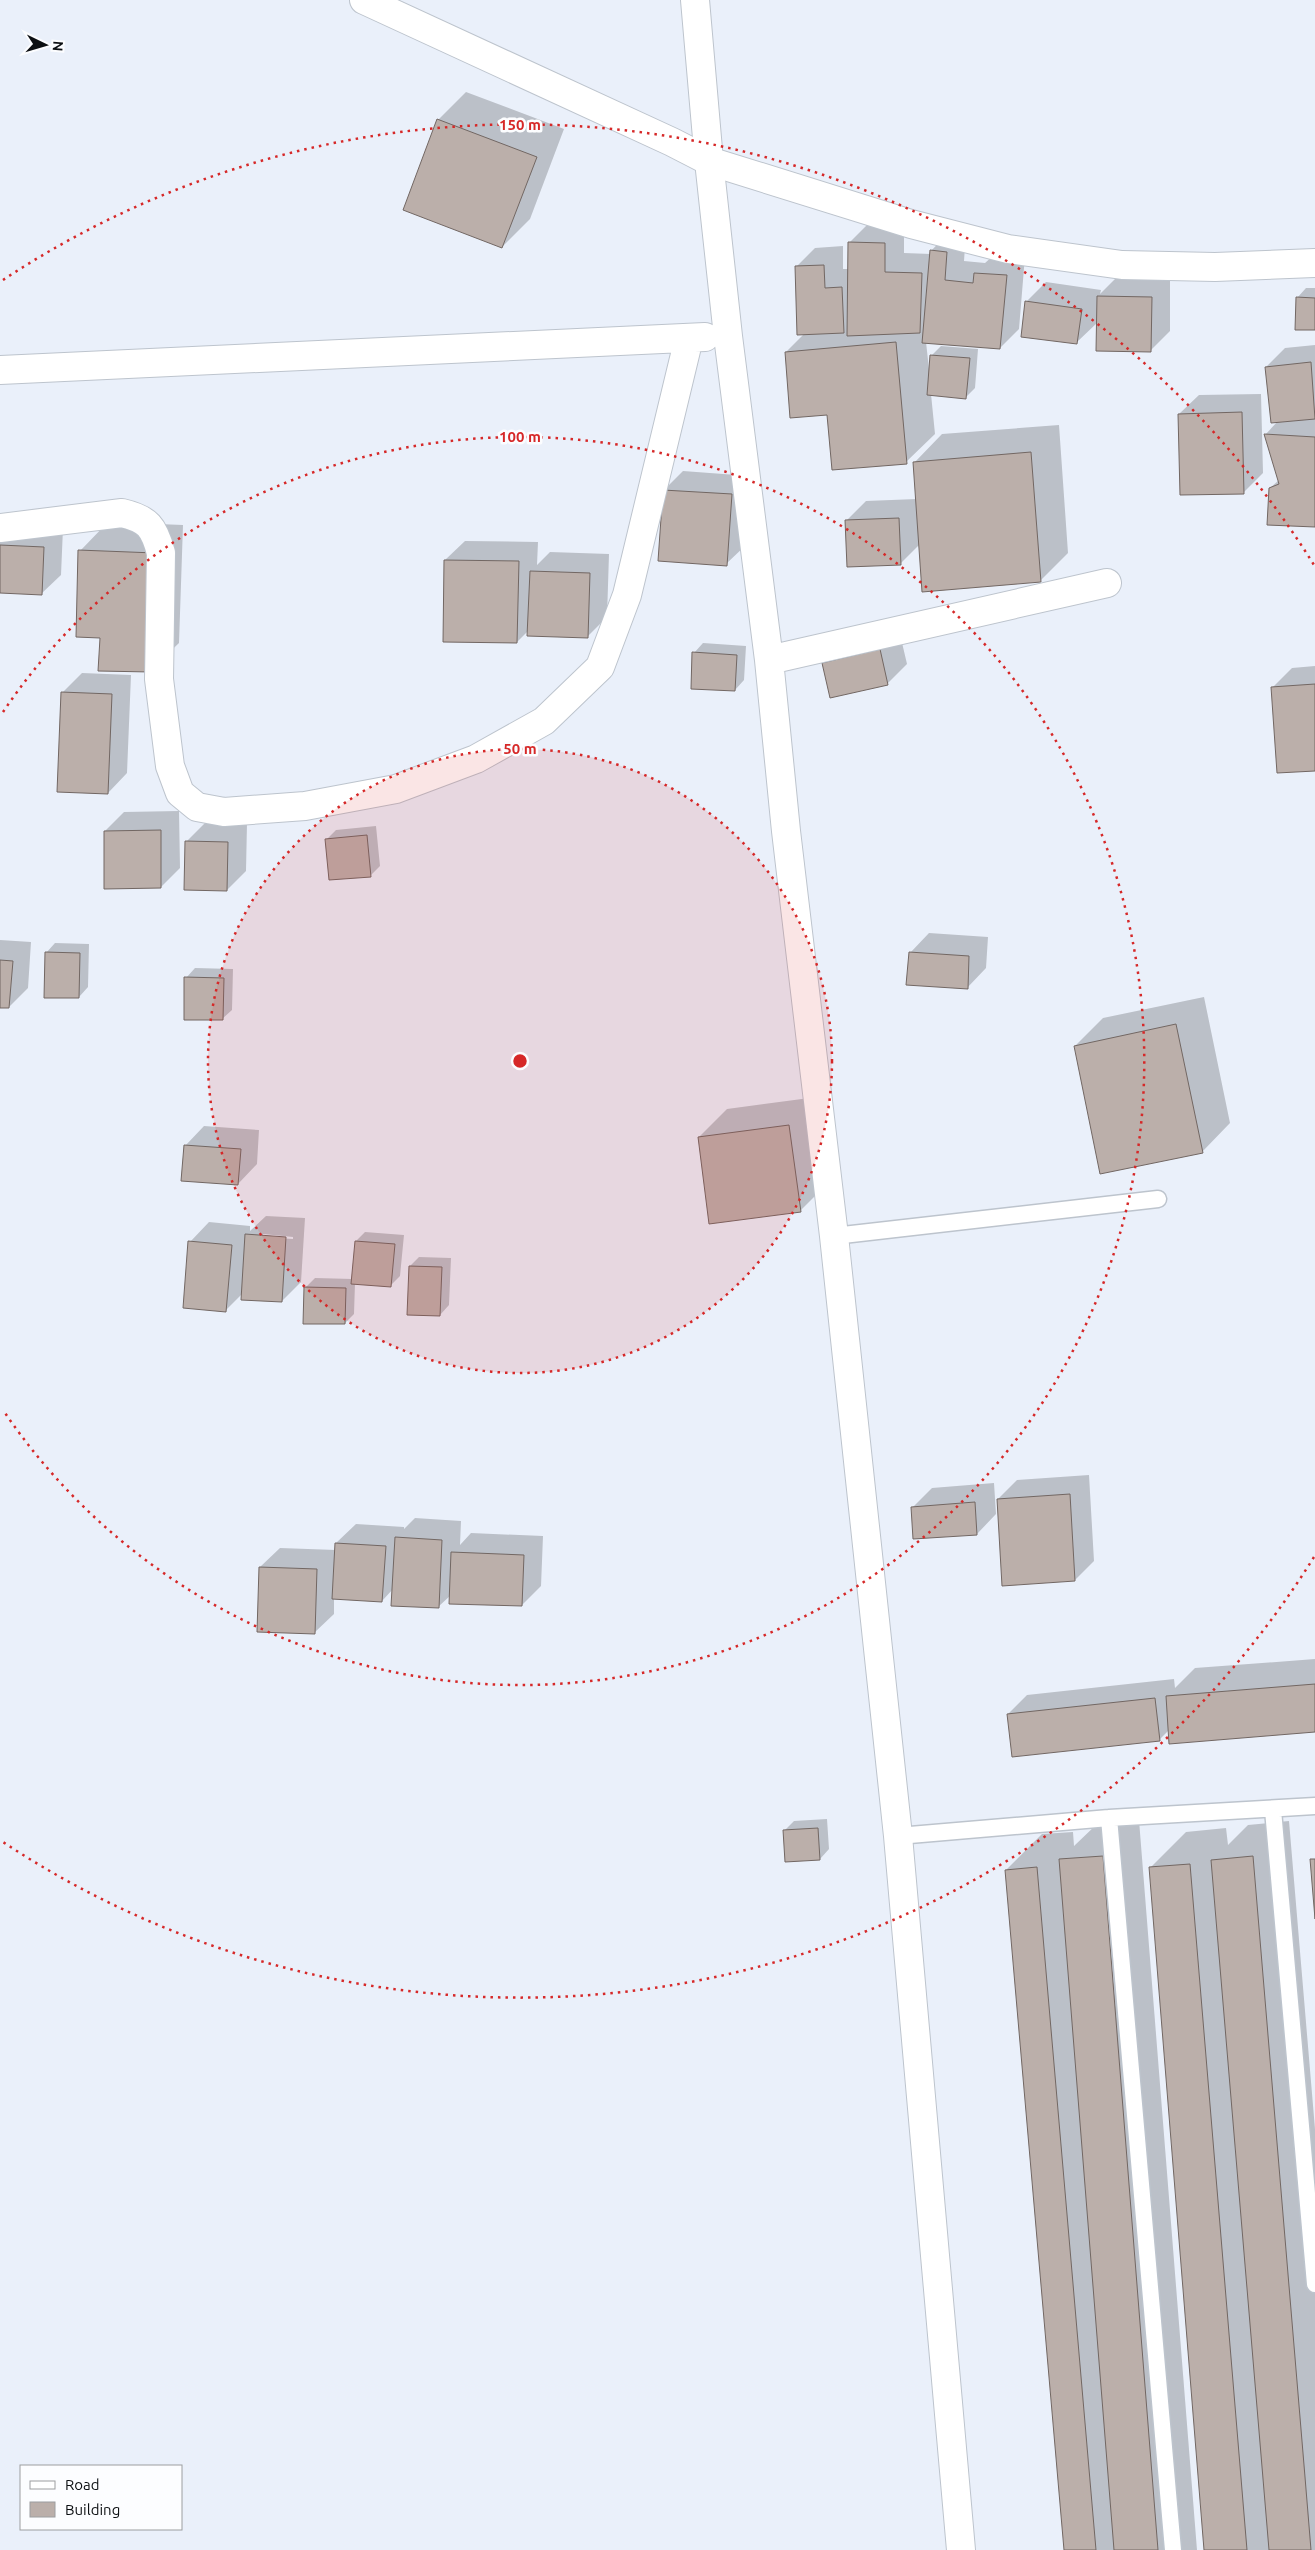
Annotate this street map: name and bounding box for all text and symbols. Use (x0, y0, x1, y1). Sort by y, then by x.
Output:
north arrow (20, 20, 70, 70)
text: N (50, 40, 66, 52)
text: 150 m (499, 116, 541, 133)
text: 100 m (499, 428, 541, 445)
text: 50 m (503, 740, 537, 757)
centre of rings (511, 1052, 529, 1070)
legend (20, 2465, 182, 2530)
text: Road (65, 2476, 100, 2493)
text: Building (65, 2501, 120, 2518)

